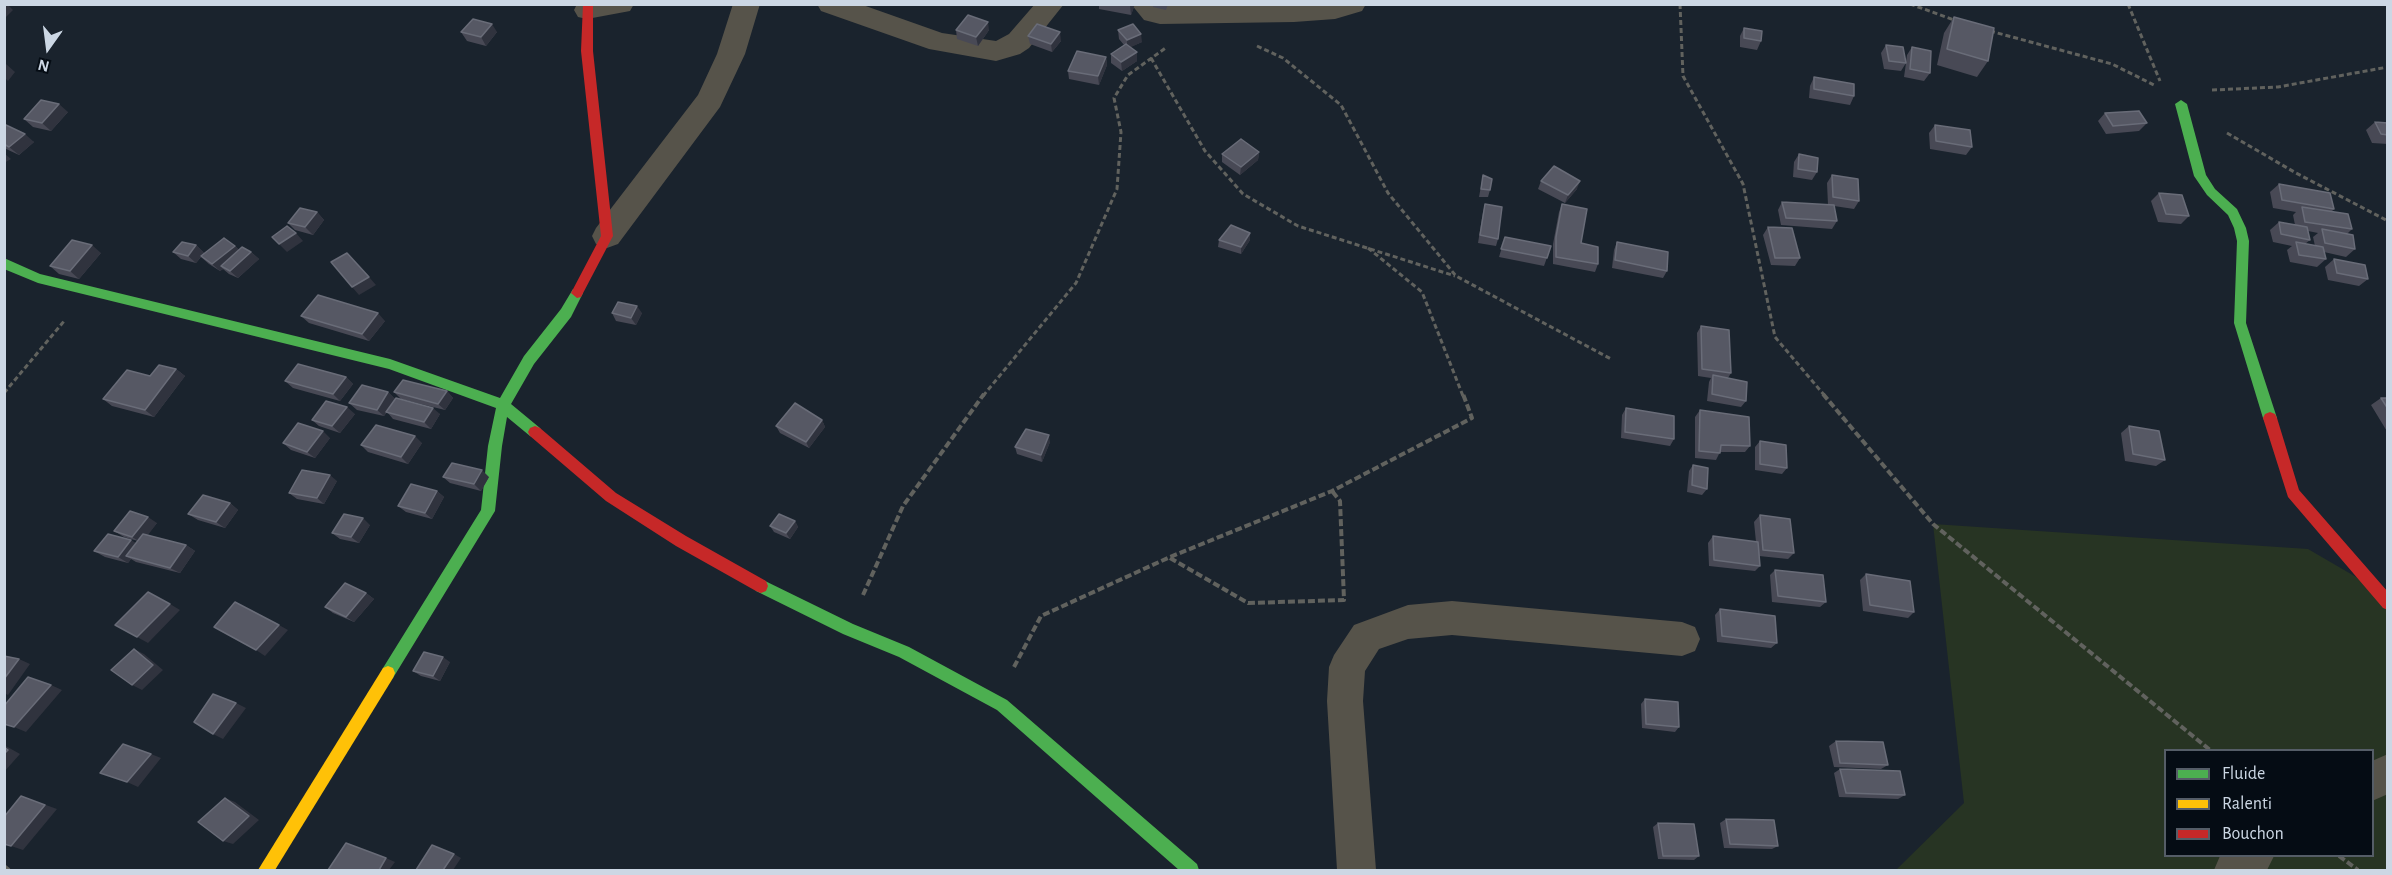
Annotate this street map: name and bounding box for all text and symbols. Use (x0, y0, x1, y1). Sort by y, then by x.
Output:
north arrow (18, 18, 78, 78)
text: N (36, 56, 51, 75)
legend (2164, 749, 2374, 857)
text: Fluide (2222, 765, 2265, 783)
text: Ralenti (2222, 795, 2272, 813)
text: Bouchon (2222, 825, 2284, 843)

